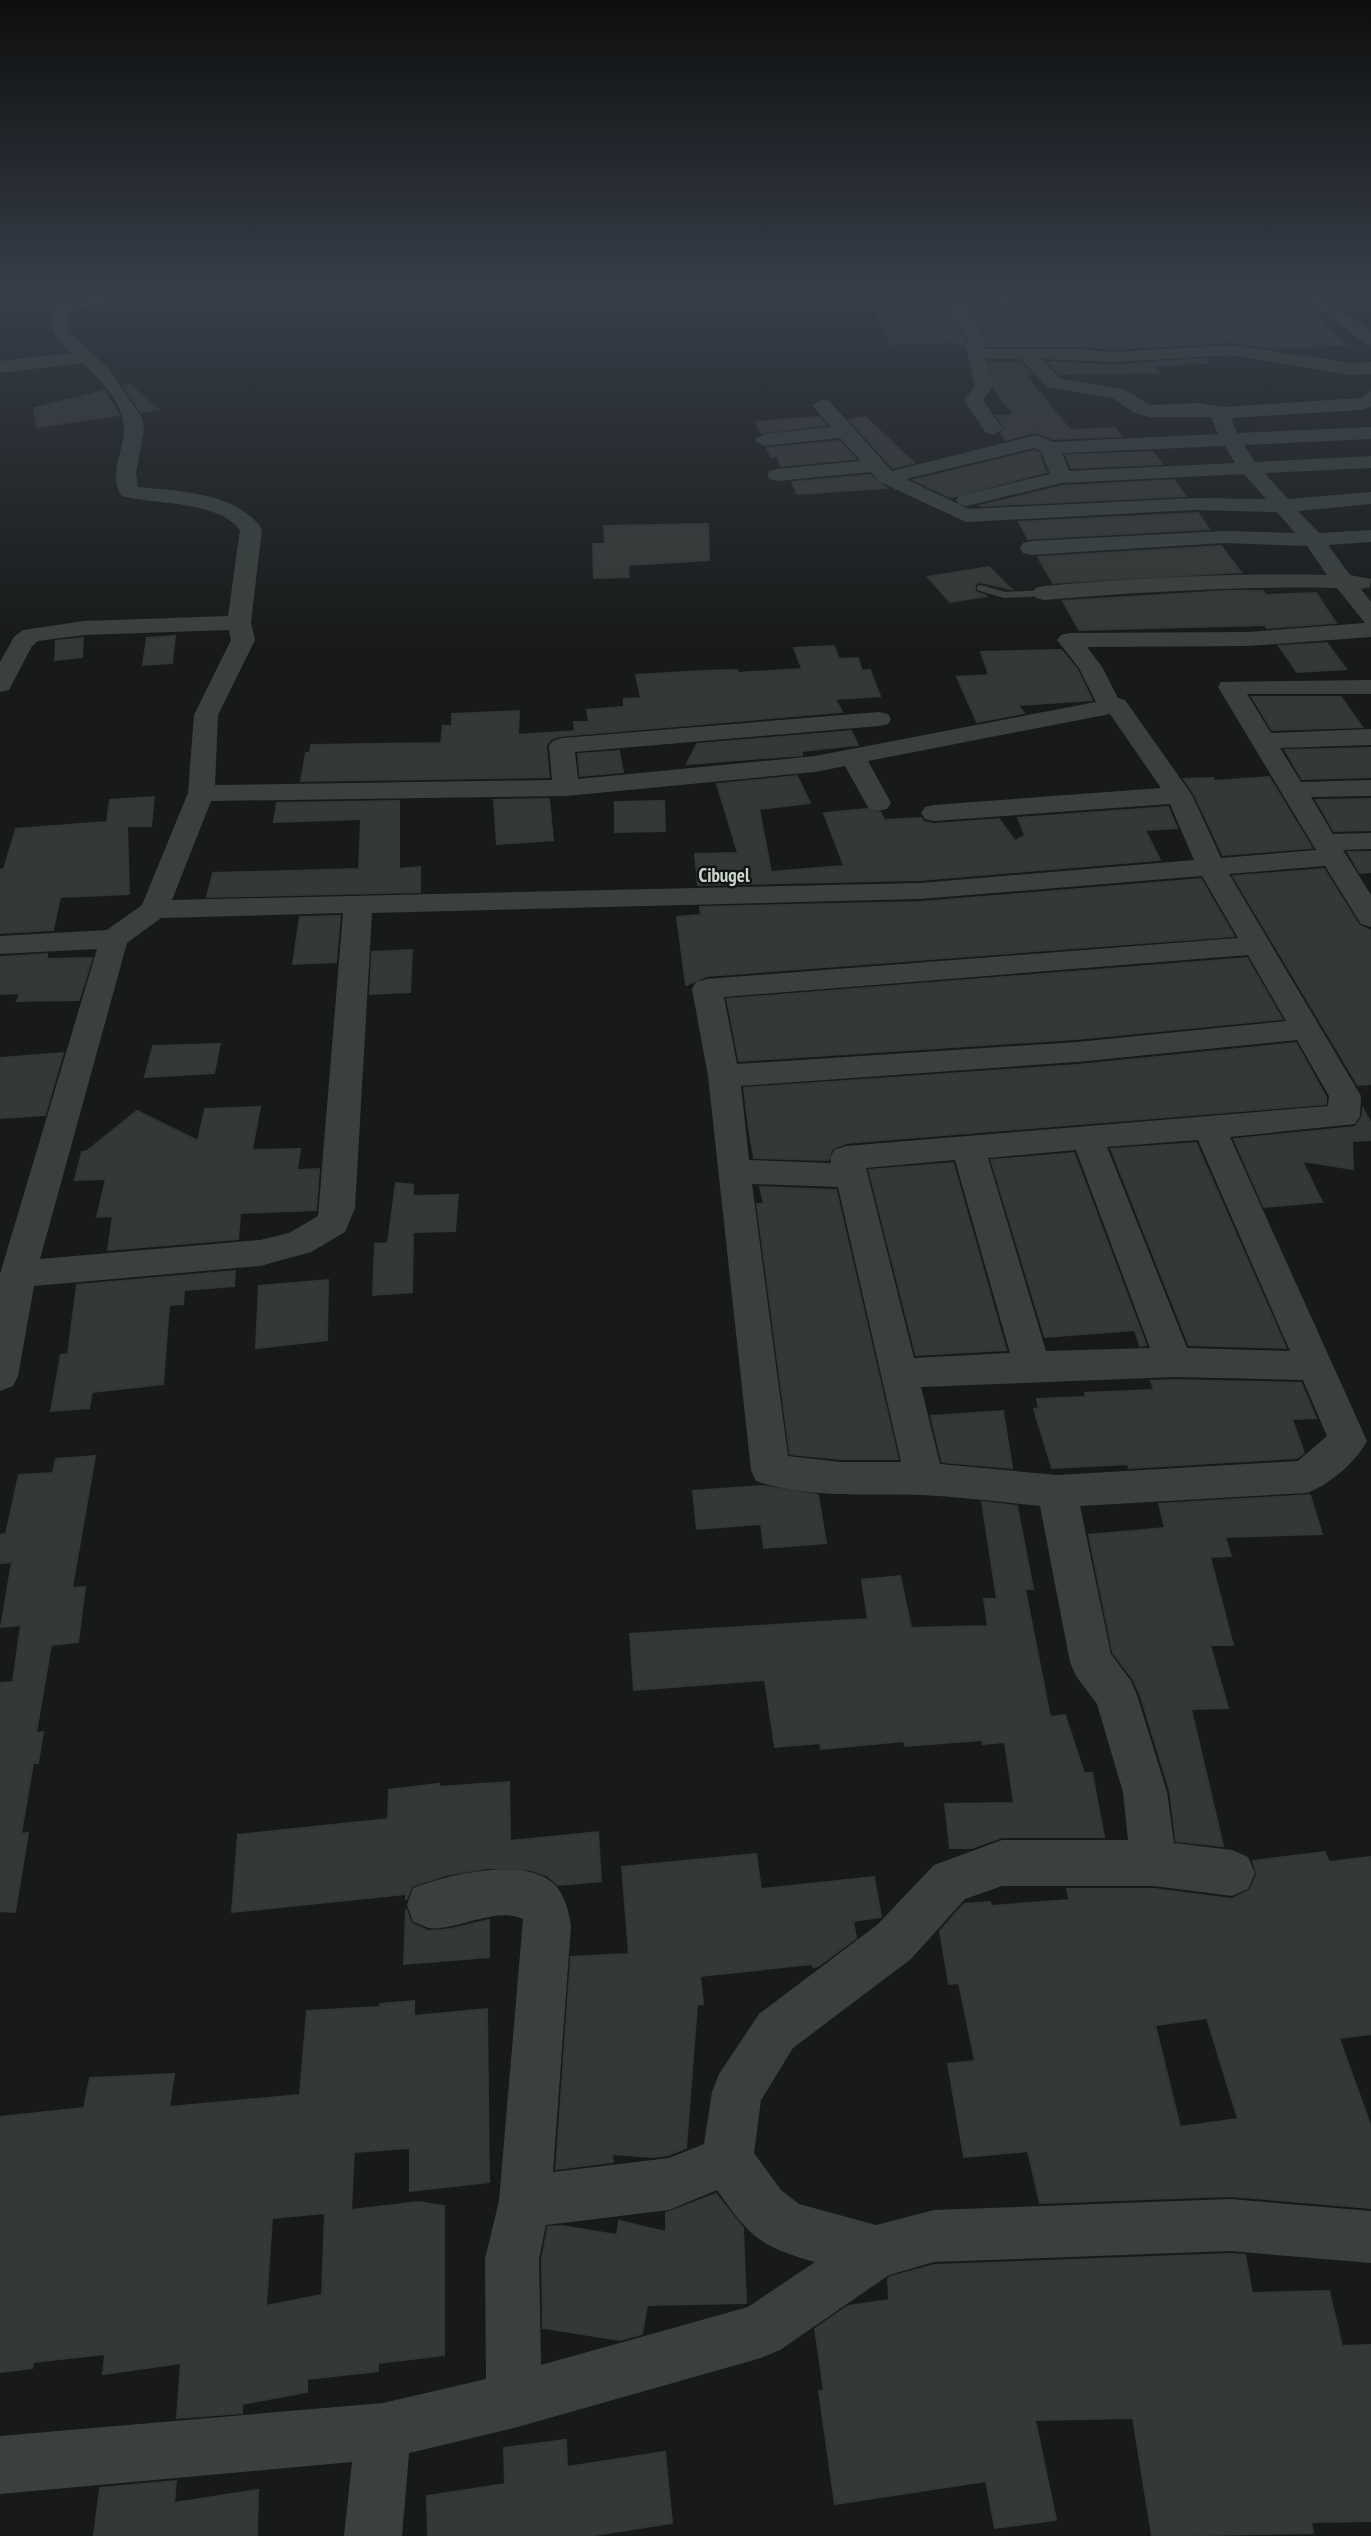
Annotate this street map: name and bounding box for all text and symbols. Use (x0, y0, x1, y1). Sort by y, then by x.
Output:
district label: Cibugel (698, 863, 750, 887)

